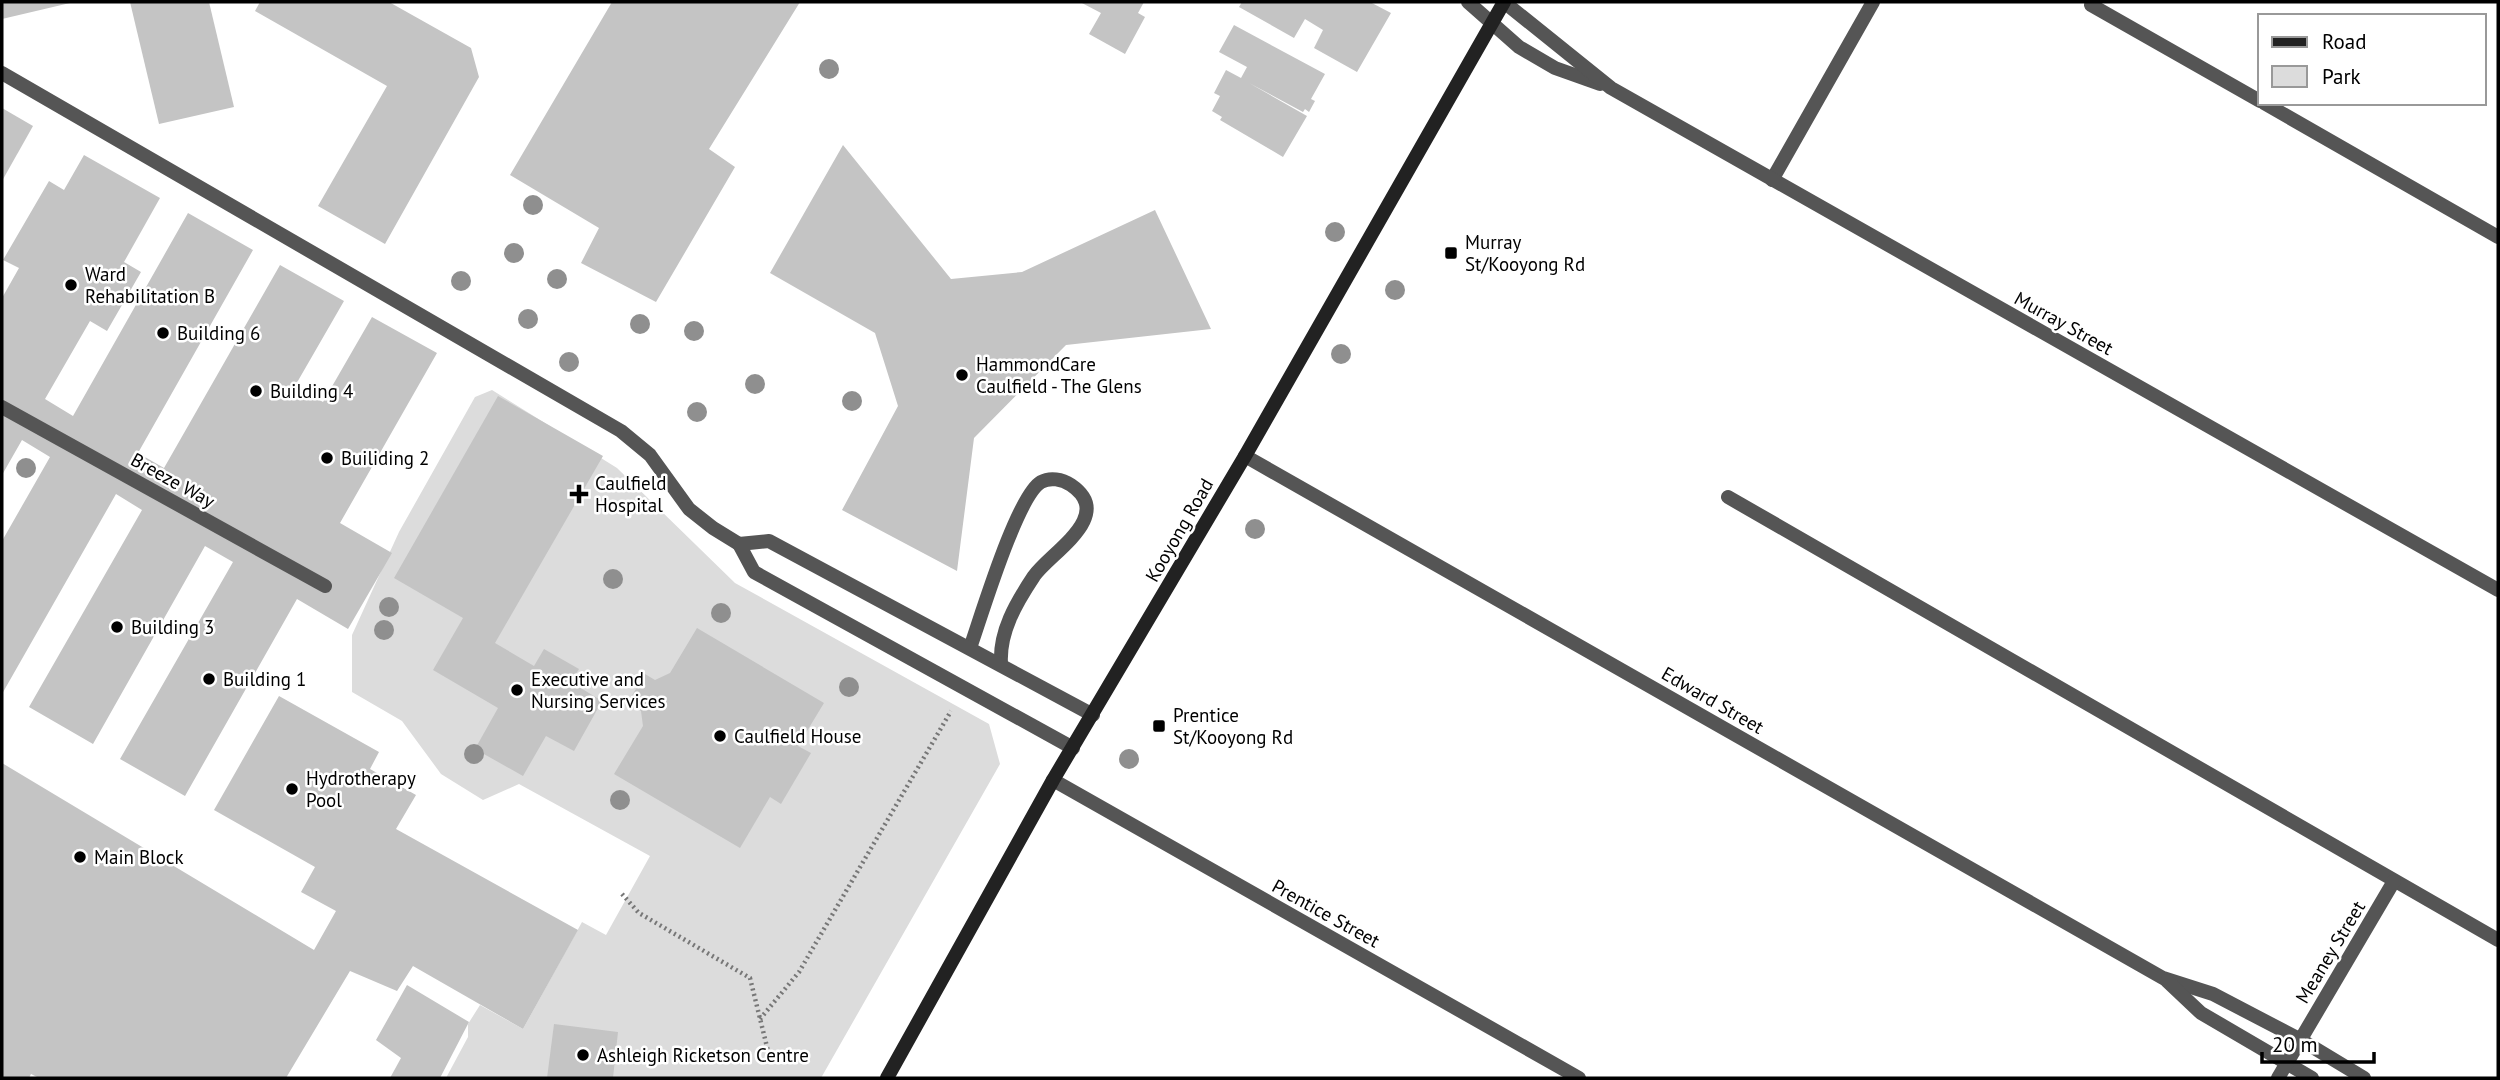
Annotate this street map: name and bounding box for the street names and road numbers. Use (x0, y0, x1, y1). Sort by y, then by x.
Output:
street label: Murray Street (2010, 286, 2118, 360)
street label: Breeze Way (127, 447, 219, 513)
street label: Kooyong Road (1140, 474, 1218, 586)
street label: Edward Street (1658, 661, 1769, 739)
street label: Prentice Street (1268, 874, 1385, 953)
street label: Meaney Street (2290, 896, 2370, 1008)

